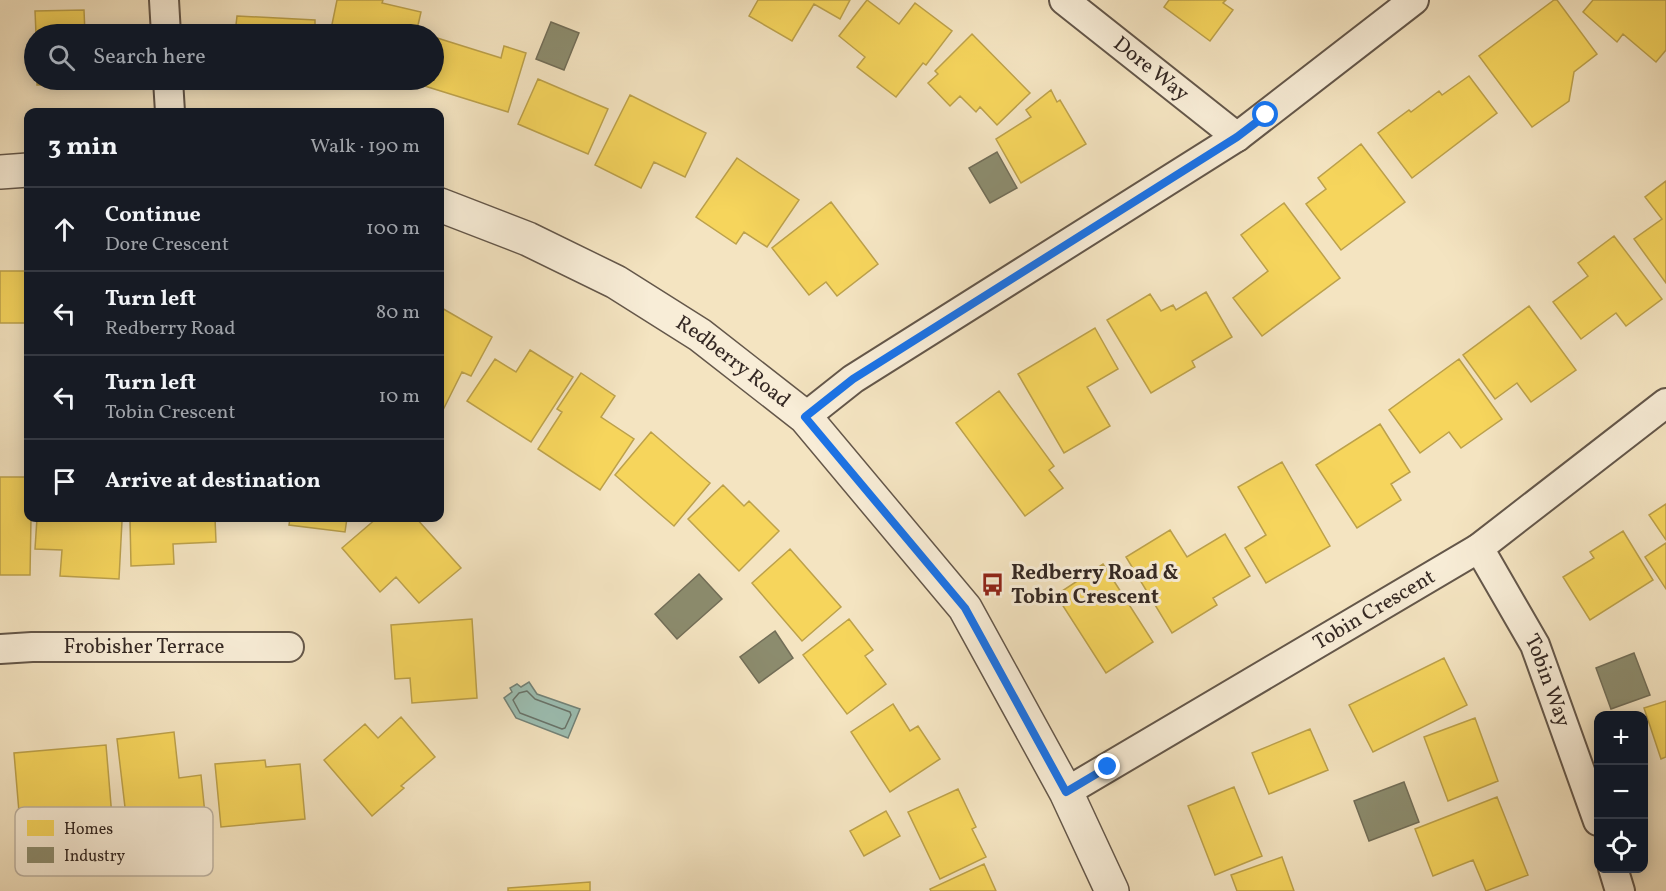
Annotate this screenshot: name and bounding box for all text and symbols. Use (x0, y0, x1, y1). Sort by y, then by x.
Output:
search box (24, 24, 444, 90)
street label: Dore Way (1107, 30, 1196, 109)
icon: search (45, 41, 78, 74)
text: Search here (93, 42, 206, 73)
route start (1252, 101, 1278, 127)
text: 3 min (48, 129, 118, 165)
text: Walk · 190 m (310, 133, 420, 161)
text: Continue (105, 200, 201, 231)
icon: ahead (48, 213, 81, 246)
text: 100 m (366, 215, 420, 243)
text: Dore Crescent (105, 231, 229, 259)
text: Turn left (105, 284, 196, 315)
icon: left (48, 297, 81, 330)
text: 80 m (376, 299, 420, 327)
street label: Redberry Road (670, 309, 796, 415)
text: Redberry Road (105, 315, 236, 343)
text: Turn left (105, 368, 196, 399)
icon: left (48, 381, 81, 414)
text: 10 m (379, 383, 420, 411)
text: Tobin Crescent (105, 399, 236, 427)
icon: arrive (48, 465, 81, 498)
text: Arrive at destination (105, 466, 321, 497)
place label: Redberry Road & Tobin Crescent (1011, 559, 1179, 612)
street label: Tobin Crescent (1308, 563, 1441, 657)
bus stop icon: Redberry Road & Tobin Crescent (980, 572, 1006, 598)
street label: Tobin Way (1517, 629, 1578, 732)
street label: Frobisher Terrace (63, 633, 224, 662)
map controls (1594, 711, 1648, 873)
button: + (1594, 711, 1648, 765)
route end (1094, 753, 1120, 779)
button: − (1594, 765, 1648, 819)
legend (15, 807, 213, 876)
text: Homes (64, 819, 113, 841)
button: locate (1594, 819, 1648, 873)
text: Industry (64, 846, 125, 868)

